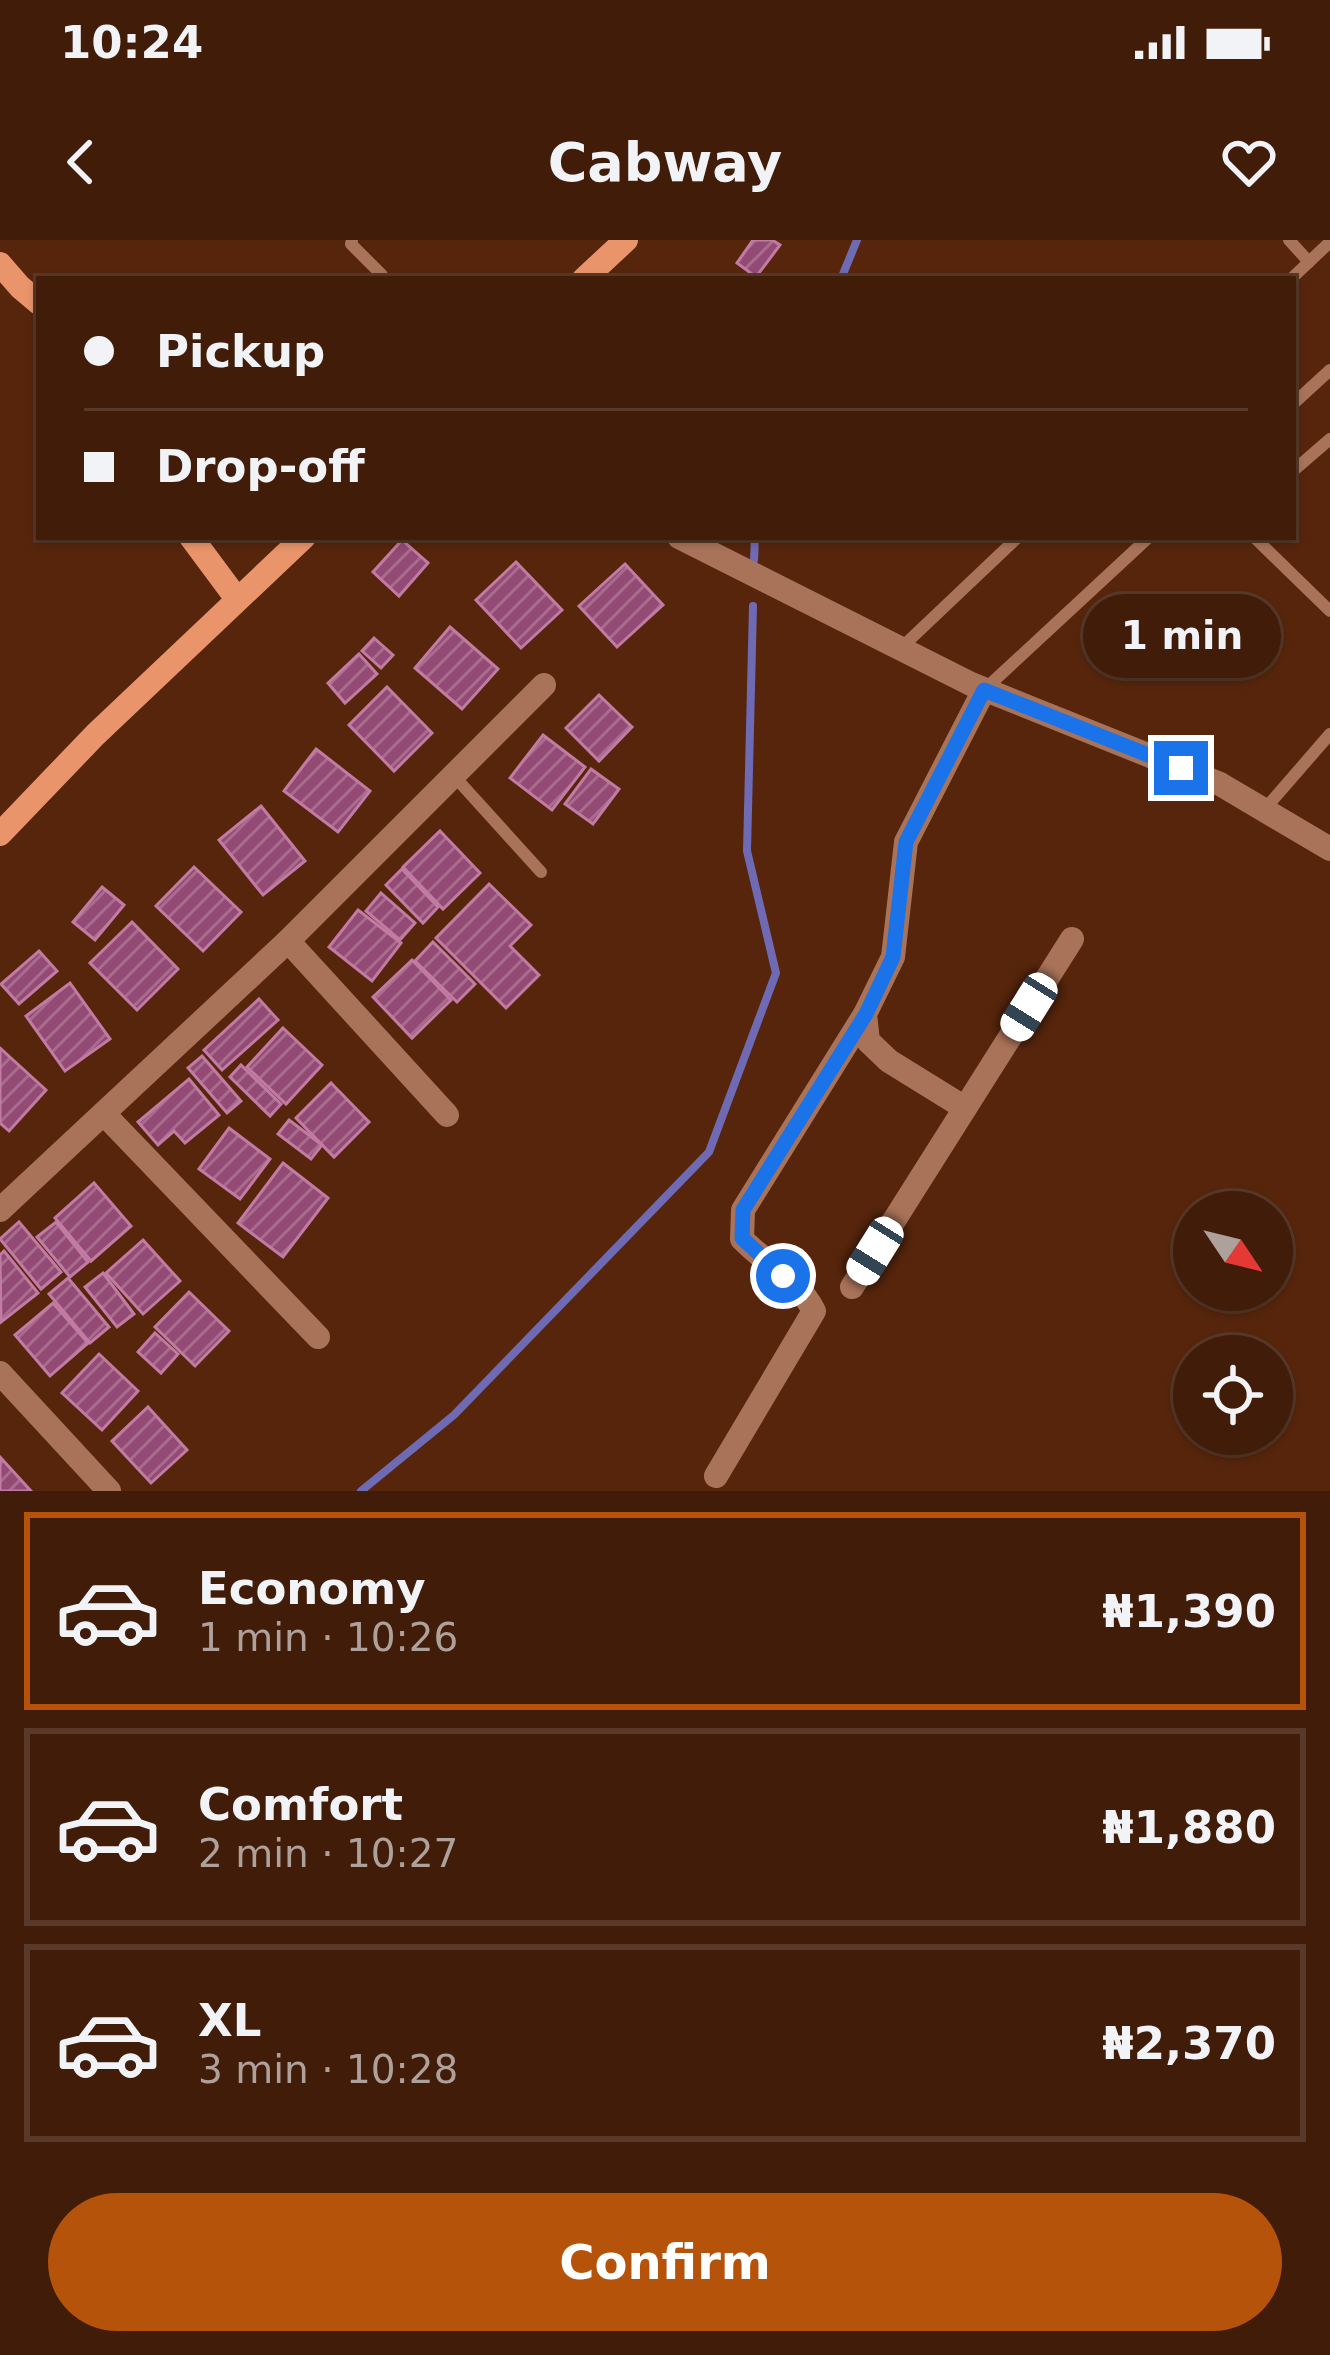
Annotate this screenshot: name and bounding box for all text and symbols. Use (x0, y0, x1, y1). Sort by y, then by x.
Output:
text: 10:24 (60, 16, 203, 69)
icon: back (48, 129, 114, 195)
icon: heart (1216, 129, 1282, 195)
text: Cabway (548, 131, 782, 194)
text: Pickup (156, 325, 325, 378)
text: Drop-off (156, 440, 365, 493)
callout: 1 min (1082, 594, 1280, 678)
text: 1 min (1121, 613, 1243, 658)
route end (1154, 741, 1208, 795)
car (995, 967, 1063, 1047)
north arrow (1173, 1191, 1293, 1311)
map controls (1173, 1191, 1293, 1455)
car (841, 1211, 909, 1291)
route start (756, 1249, 810, 1303)
button: locate (1173, 1335, 1293, 1455)
icon: car (54, 1557, 162, 1665)
text: Economy (198, 1562, 426, 1615)
text: ₦1,390 (1102, 1585, 1276, 1638)
text: 1 min · 10:26 (198, 1615, 458, 1660)
icon: car (54, 1773, 162, 1881)
text: Comfort (198, 1778, 403, 1831)
text: ₦1,880 (1102, 1801, 1276, 1854)
text: 2 min · 10:27 (198, 1831, 458, 1876)
icon: car (54, 1989, 162, 2097)
text: XL (198, 1994, 261, 2047)
text: ₦2,370 (1102, 2017, 1276, 2070)
text: 3 min · 10:28 (198, 2047, 458, 2092)
button: Confirm (48, 2193, 1282, 2331)

